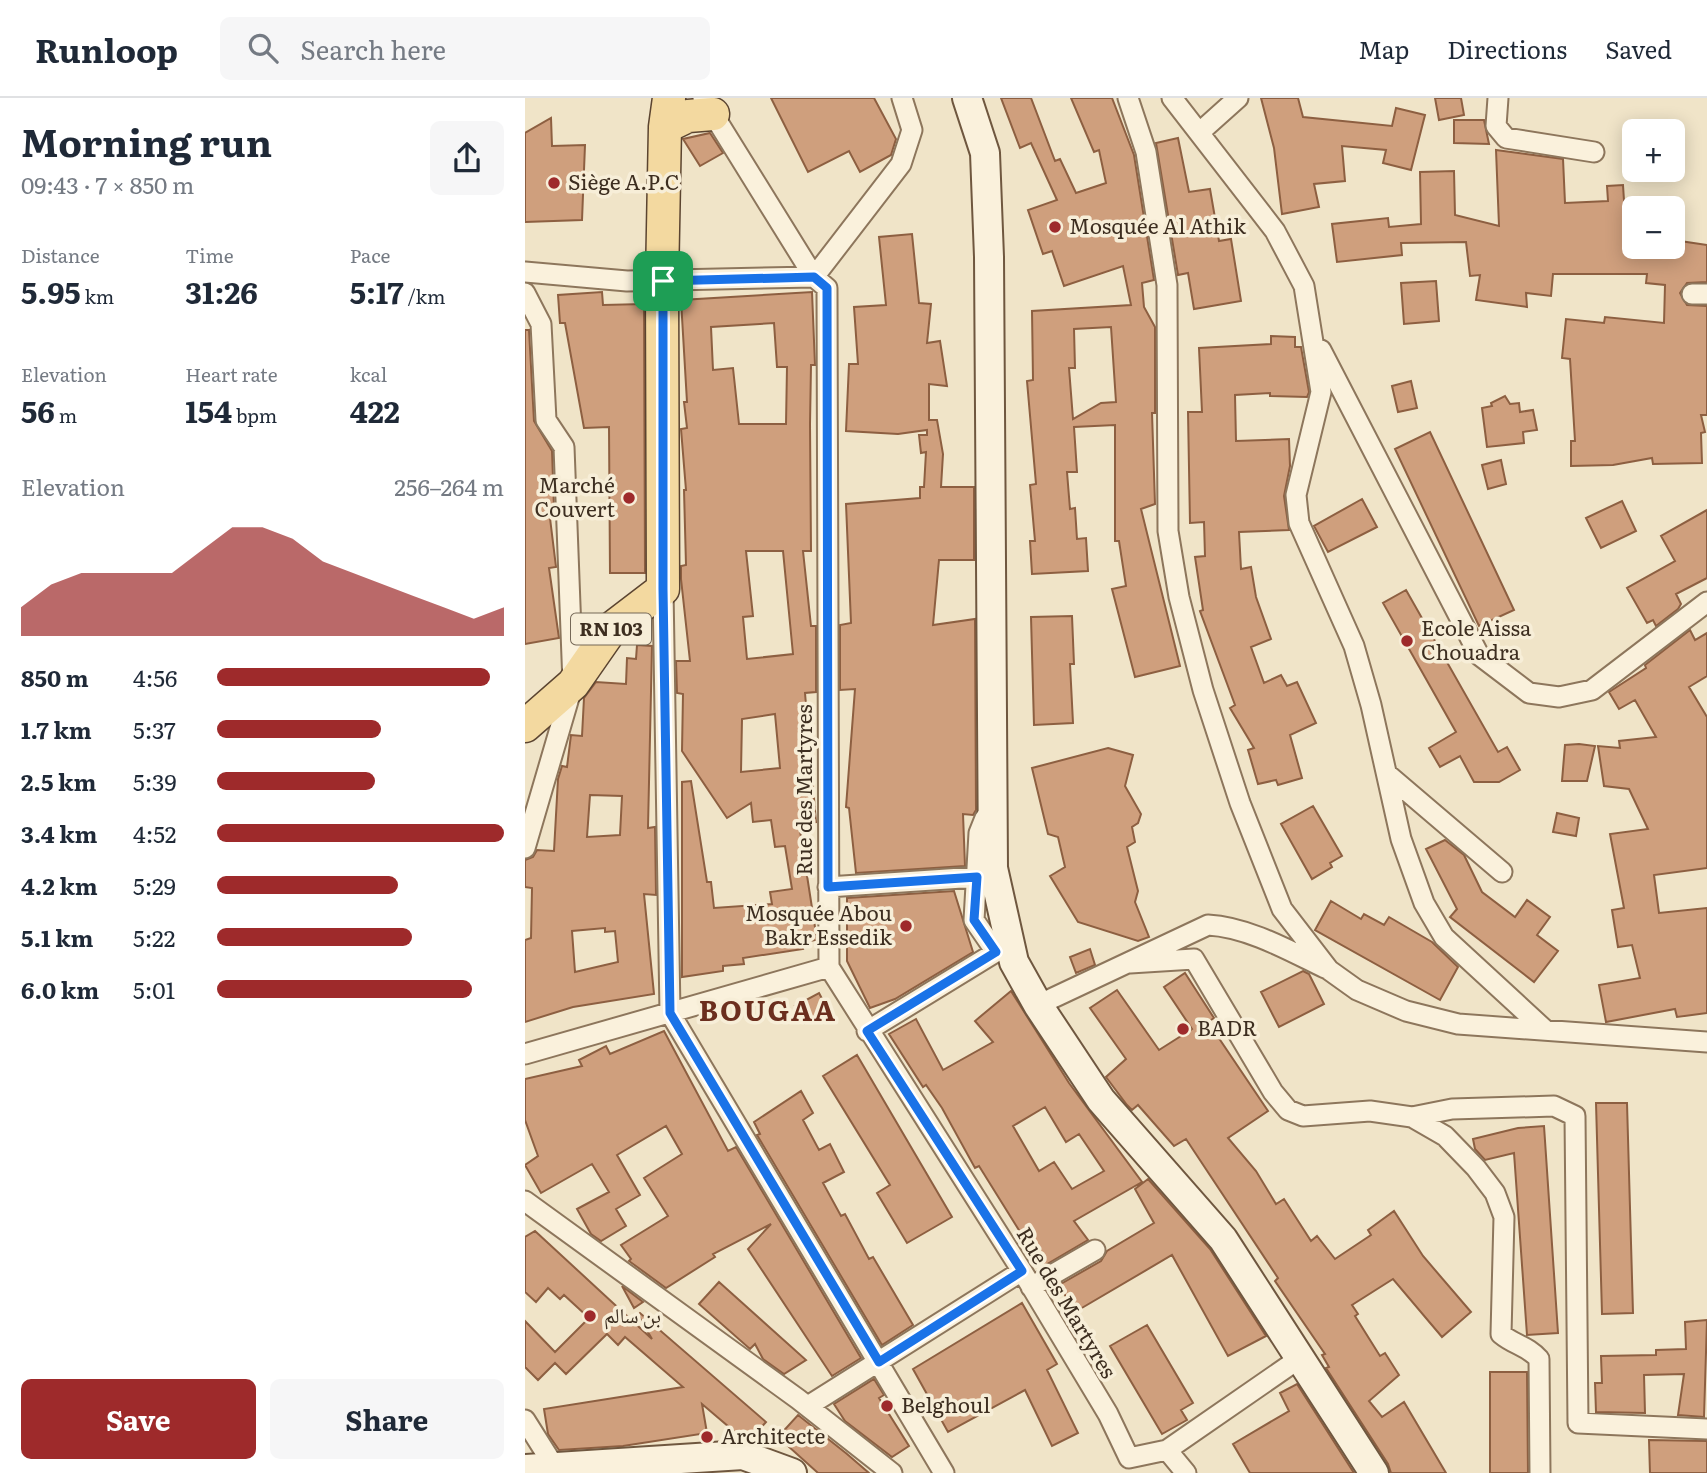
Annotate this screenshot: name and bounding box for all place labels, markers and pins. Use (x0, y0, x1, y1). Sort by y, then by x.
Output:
place label: Siège A.P.C (568, 165, 680, 196)
marker: Siège A.P.C (546, 175, 562, 191)
place label: Mosquée Al Athik (1069, 209, 1246, 240)
marker: Mosquée Al Athik (1047, 219, 1063, 235)
pin (633, 251, 693, 311)
place label: Marché Couvert (534, 468, 616, 523)
marker: Marché Couvert (621, 490, 637, 506)
place label: Ecole Aissa Chouadra (1421, 611, 1532, 666)
marker: Ecole Aissa Chouadra (1399, 633, 1415, 649)
place label: Mosquée Abou Bakr Essedik (745, 896, 892, 951)
marker: Mosquée Abou Bakr Essedik (898, 918, 914, 934)
place label: BADR (1197, 1011, 1257, 1042)
marker: BADR (1175, 1021, 1191, 1037)
place label: بن سالم (604, 1298, 661, 1330)
marker: بن سالم (582, 1308, 598, 1324)
place label: Belghoul (901, 1388, 990, 1419)
marker: Belghoul (879, 1398, 895, 1414)
place label: Architecte (721, 1419, 825, 1450)
marker: Architecte (699, 1429, 715, 1445)

